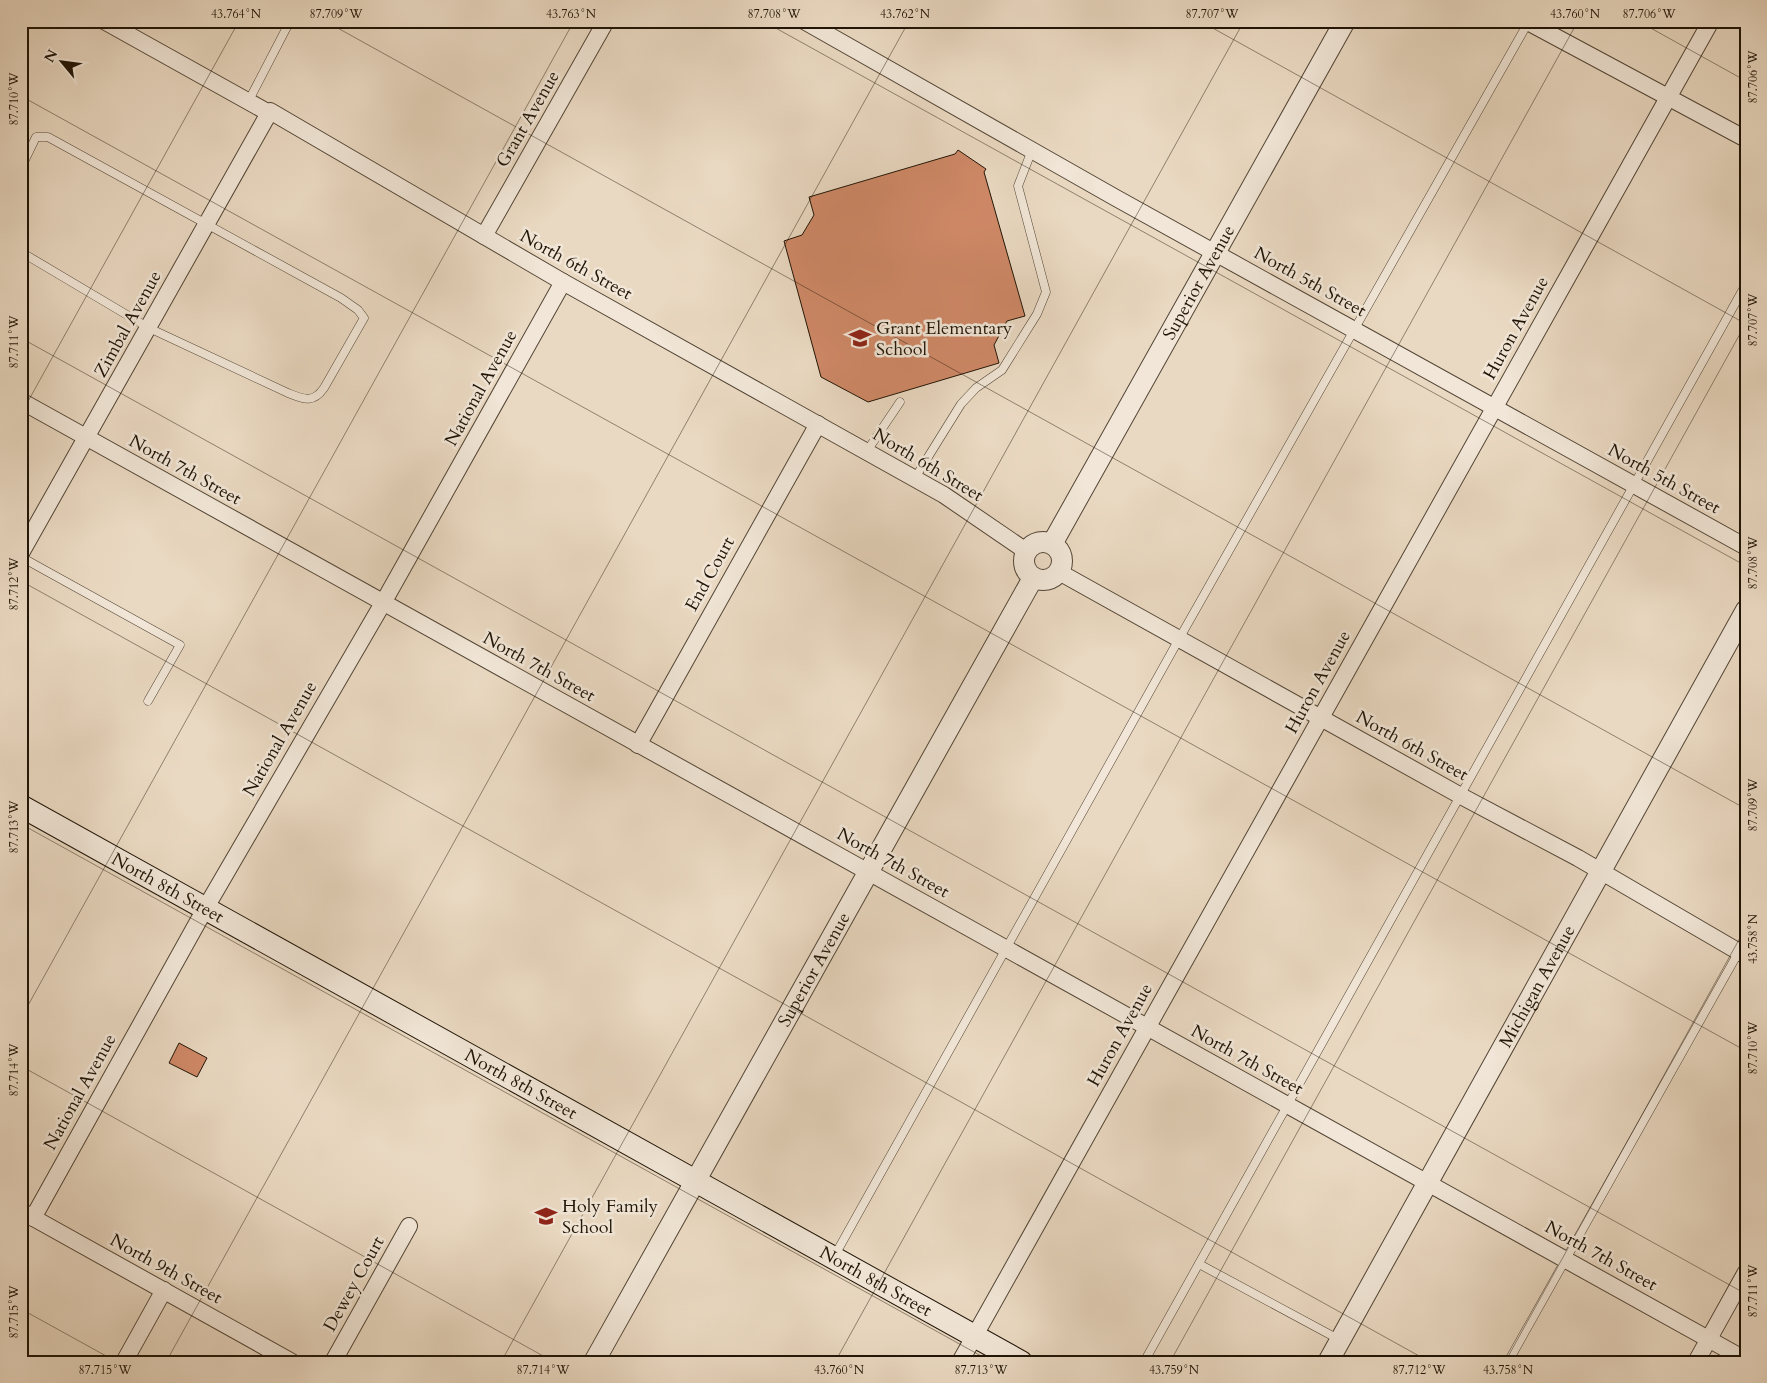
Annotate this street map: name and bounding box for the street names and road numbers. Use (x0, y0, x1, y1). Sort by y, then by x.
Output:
street label: Grant Avenue (490, 66, 566, 172)
street label: Superior Avenue (1156, 220, 1241, 344)
street label: North 6th Street (515, 224, 637, 306)
street label: North 5th Street (1249, 241, 1371, 323)
street label: Zimbal Avenue (88, 266, 168, 382)
street label: Huron Avenue (1477, 272, 1555, 384)
street label: National Avenue (439, 325, 523, 451)
street label: North 6th Street (868, 422, 988, 508)
street label: North 7th Street (124, 429, 246, 511)
street label: North 5th Street (1603, 438, 1725, 520)
street label: End Court (679, 532, 741, 616)
street label: North 7th Street (478, 626, 600, 708)
street label: Huron Avenue (1279, 626, 1357, 738)
street label: National Avenue (237, 677, 323, 801)
street label: North 6th Street (1351, 705, 1473, 787)
street label: North 7th Street (832, 822, 954, 904)
street label: North 8th Street (107, 846, 229, 929)
street label: Superior Avenue (772, 907, 856, 1031)
street label: Michigan Avenue (1493, 920, 1581, 1052)
street label: Huron Avenue (1081, 979, 1159, 1091)
street label: North 7th Street (1186, 1019, 1308, 1101)
street label: National Avenue (38, 1029, 122, 1155)
street label: North 8th Street (460, 1043, 582, 1125)
street label: North 7th Street (1540, 1215, 1662, 1297)
street label: North 9th Street (105, 1228, 227, 1310)
street label: Dewey Court (318, 1232, 391, 1336)
street label: North 8th Street (815, 1240, 937, 1323)

